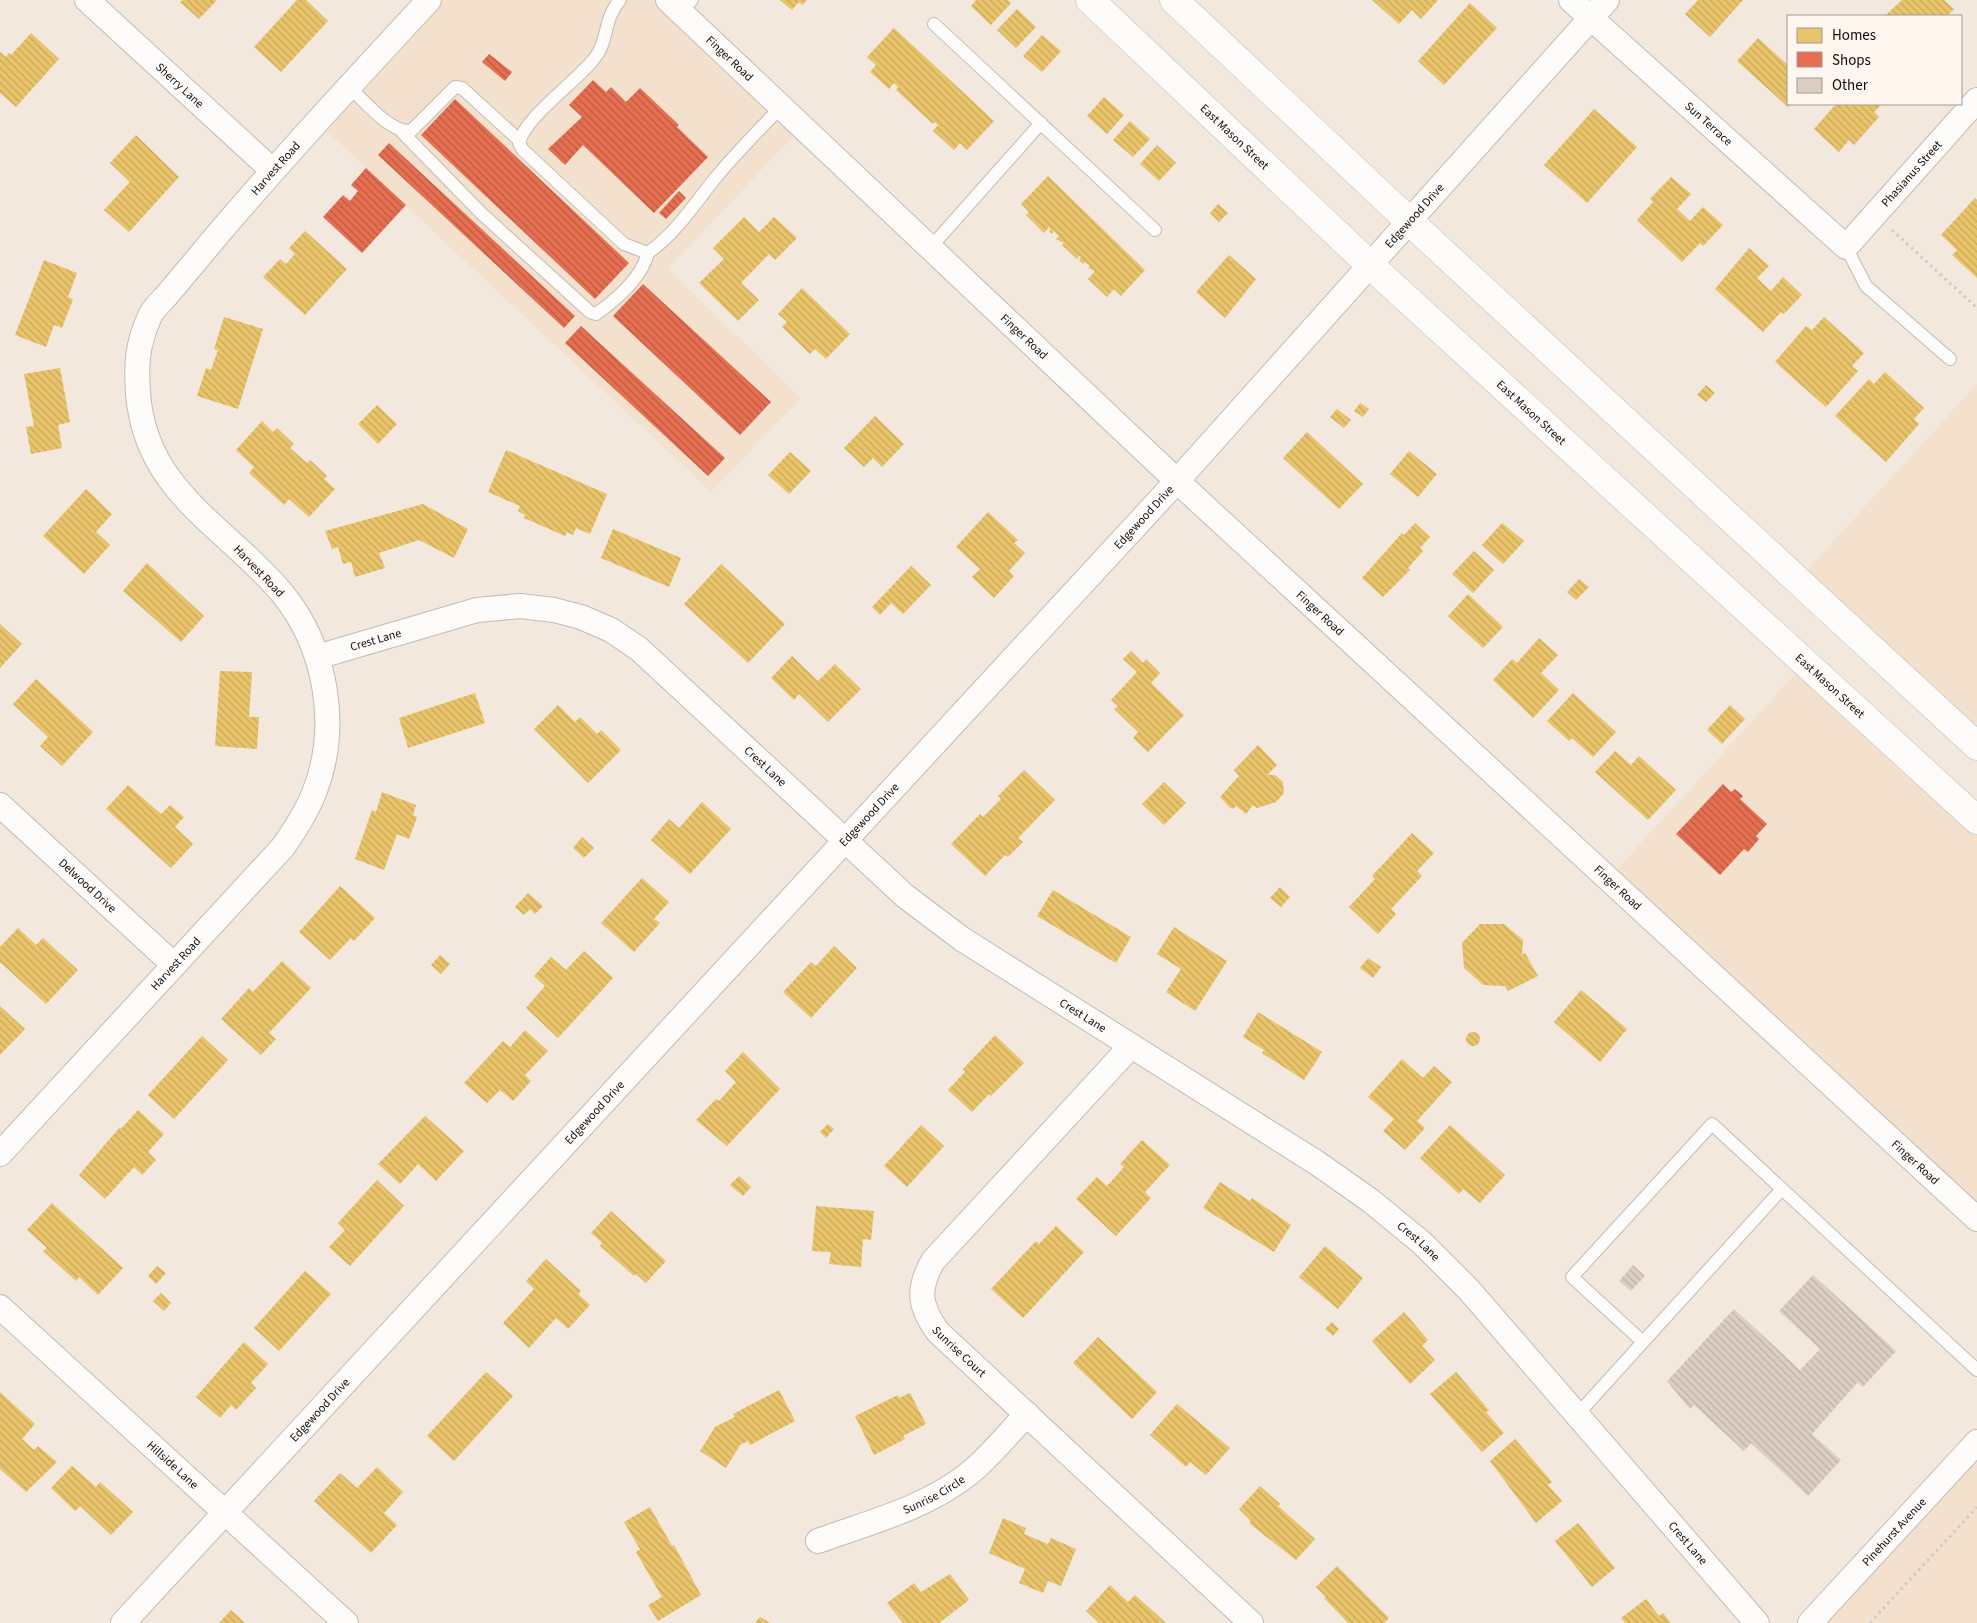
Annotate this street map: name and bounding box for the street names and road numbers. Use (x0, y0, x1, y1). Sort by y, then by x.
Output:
street label: Finger Road (702, 32, 757, 85)
street label: Sherry Lane (152, 59, 207, 112)
street label: Sun Terrace (1681, 98, 1736, 150)
street label: East Mason Street (1196, 100, 1272, 174)
street label: Phasianus Street (1877, 137, 1946, 211)
street label: Harvest Road (247, 138, 304, 199)
street label: Edgewood Drive (1381, 180, 1448, 252)
street label: Finger Road (996, 310, 1051, 364)
street label: East Mason Street (1492, 376, 1570, 449)
street label: Edgewood Drive (1110, 482, 1178, 553)
street label: Harvest Road (229, 541, 288, 601)
street label: Finger Road (1292, 587, 1347, 640)
street label: Crest Lane (348, 625, 403, 656)
street label: East Mason Street (1791, 650, 1868, 722)
street label: Crest Lane (740, 743, 790, 791)
street label: Edgewood Drive (836, 779, 903, 851)
street label: Delwood Drive (55, 855, 120, 917)
street label: Finger Road (1590, 862, 1645, 914)
street label: Harvest Road (147, 934, 205, 994)
street label: Crest Lane (1056, 995, 1109, 1037)
street label: Edgewood Drive (561, 1077, 629, 1148)
street label: Finger Road (1887, 1136, 1943, 1189)
street label: Crest Lane (1393, 1218, 1444, 1265)
street label: Sunrise Court (928, 1323, 990, 1381)
street label: Edgewood Drive (286, 1374, 354, 1446)
street label: Hillside Lane (143, 1437, 202, 1493)
street label: Sunrise Circle (900, 1471, 969, 1519)
street label: Pinehurst Avenue (1858, 1494, 1930, 1570)
street label: Crest Lane (1664, 1518, 1711, 1569)

